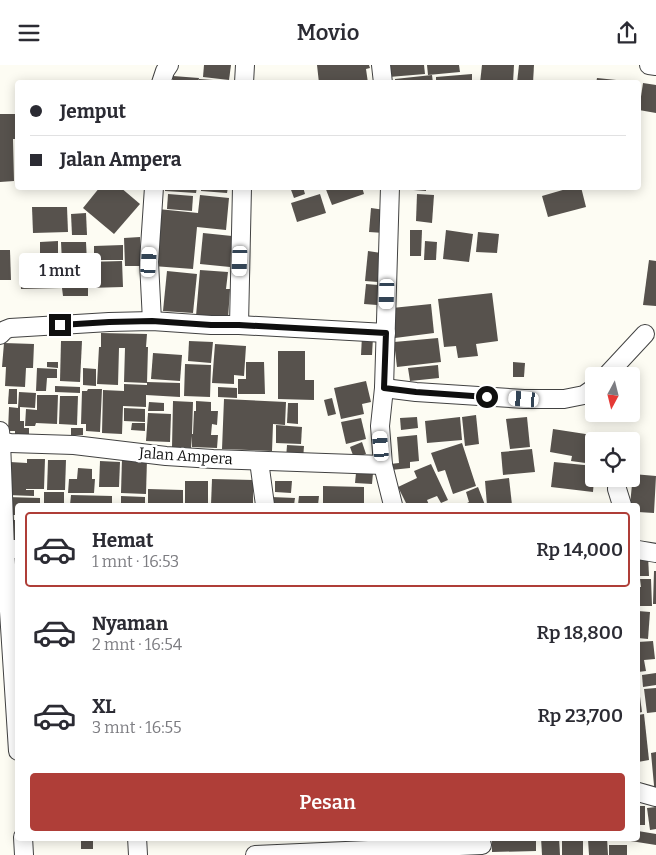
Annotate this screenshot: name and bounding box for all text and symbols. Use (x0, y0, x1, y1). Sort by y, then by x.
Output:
icon: menu (15, 19, 43, 47)
text: Movio (297, 19, 359, 46)
icon: share (613, 19, 641, 47)
text: Jemput (60, 100, 126, 123)
text: Jalan Ampera (60, 148, 181, 171)
car (231, 246, 248, 276)
car (140, 247, 157, 277)
callout: 1 mnt (19, 253, 101, 287)
text: 1 mnt (39, 261, 81, 280)
car (378, 279, 395, 309)
route end (49, 314, 71, 336)
north arrow (585, 367, 640, 423)
map controls (585, 367, 640, 487)
route start (476, 386, 498, 408)
car (508, 390, 539, 408)
car (372, 430, 389, 462)
button: locate (585, 432, 640, 487)
street label: Jalan Ampera (138, 444, 233, 468)
icon: car (32, 527, 77, 572)
text: Hemat (92, 529, 154, 552)
text: Rp 14,000 (536, 538, 623, 561)
text: 1 mnt · 16:53 (92, 552, 179, 571)
icon: car (32, 610, 77, 655)
text: Nyaman (92, 612, 168, 635)
text: Rp 18,800 (537, 621, 623, 644)
text: 2 mnt · 16:54 (92, 635, 182, 654)
icon: car (32, 693, 77, 738)
text: XL (92, 695, 116, 718)
text: Rp 23,700 (537, 704, 623, 727)
text: 3 mnt · 16:55 (92, 718, 182, 737)
button: Pesan (30, 773, 625, 831)

